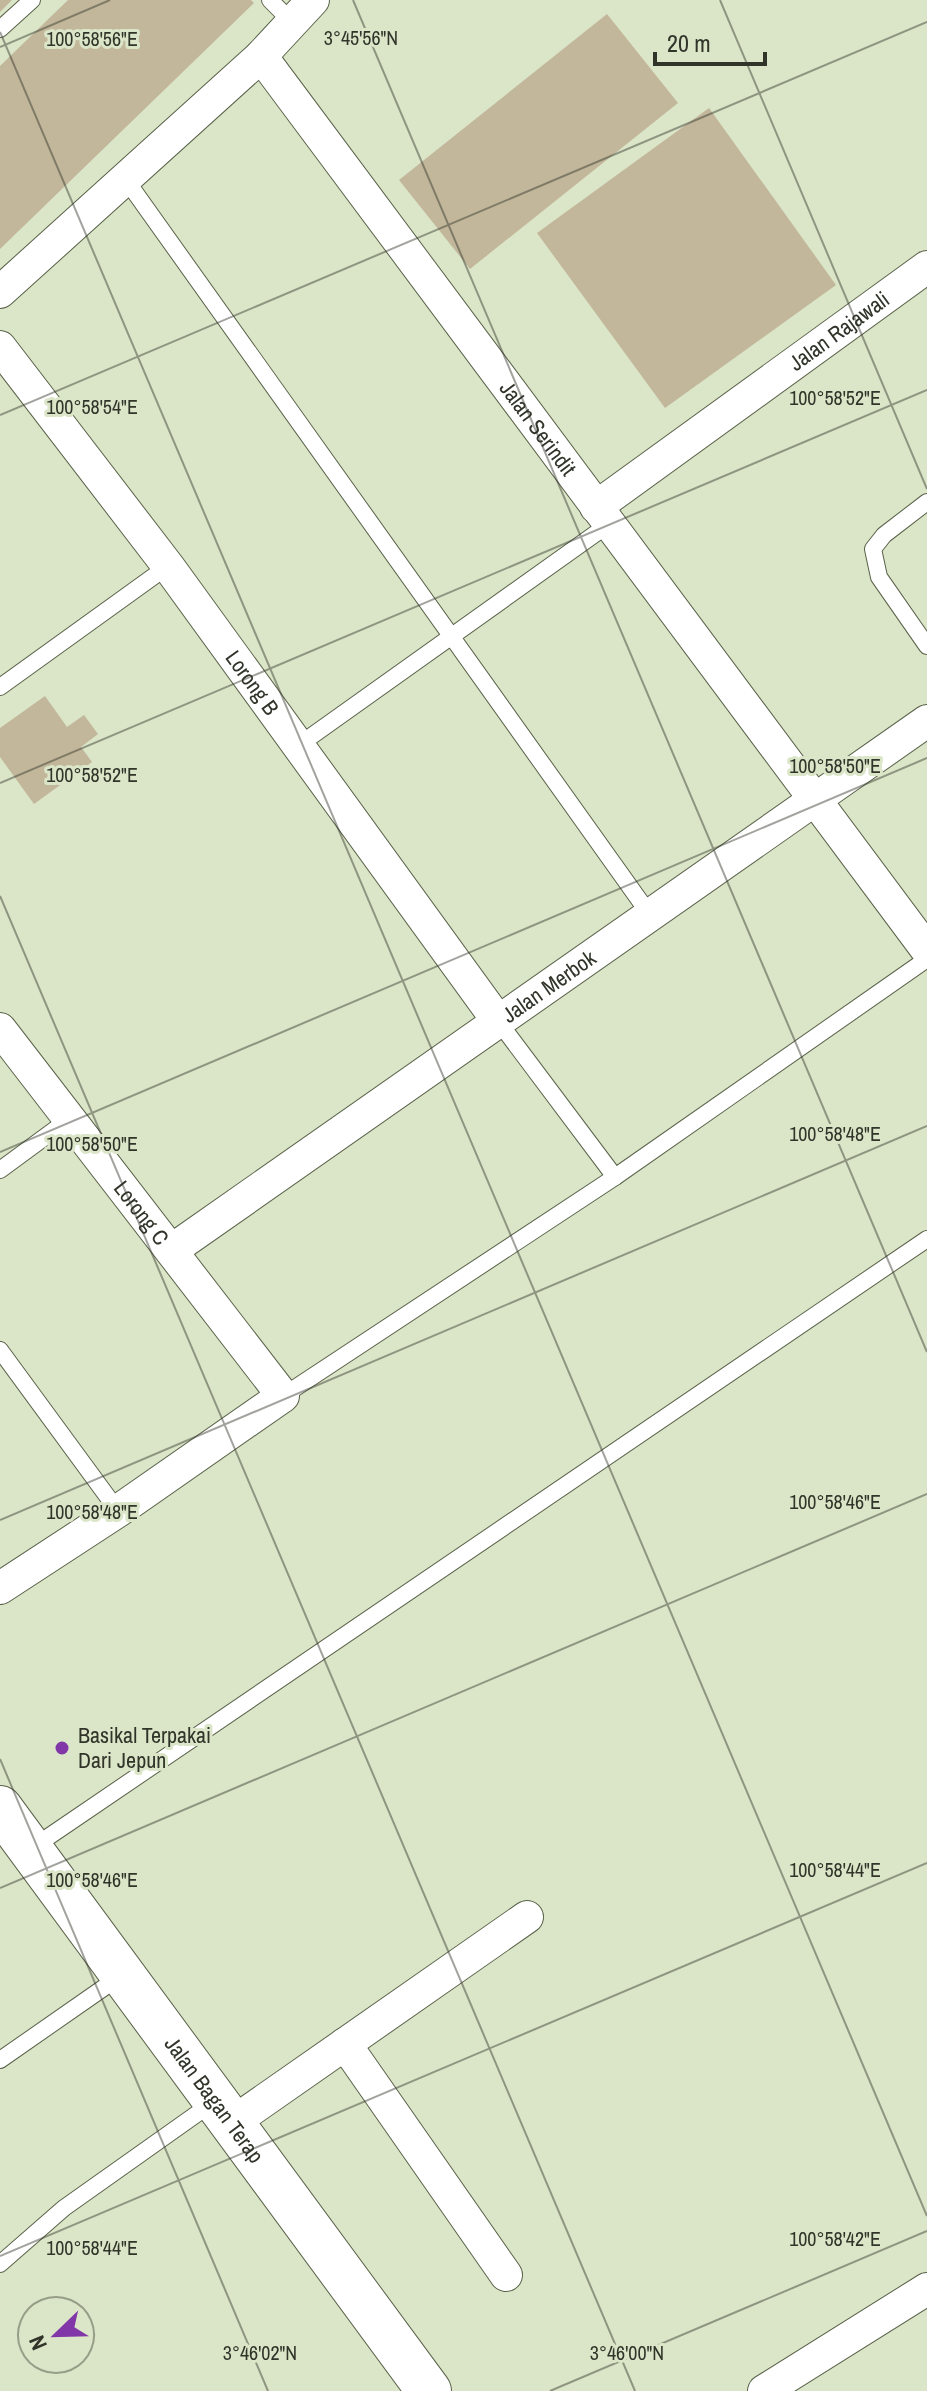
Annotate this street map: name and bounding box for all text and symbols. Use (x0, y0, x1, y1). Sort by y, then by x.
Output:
scale bar (655, 16, 765, 66)
text: 3°45'56"N (324, 24, 398, 51)
text: 100°58'56"E (46, 25, 138, 52)
text: 20 m (667, 27, 711, 59)
street label: Jalan Rajawali (783, 284, 895, 378)
street label: Jalan Serindit (493, 374, 584, 482)
text: 100°58'52"E (789, 384, 881, 411)
text: 100°58'54"E (46, 393, 138, 420)
street label: Lorong B (219, 644, 286, 721)
text: 100°58'50"E (789, 752, 881, 779)
text: 100°58'52"E (46, 761, 138, 788)
street label: Jalan Merbok (496, 942, 603, 1029)
text: 100°58'48"E (789, 1120, 881, 1147)
text: 100°58'50"E (46, 1130, 138, 1157)
street label: Lorong C (107, 1174, 176, 1251)
text: 100°58'46"E (789, 1488, 881, 1515)
text: 100°58'48"E (46, 1498, 138, 1525)
place label: Basikal Terpakai Dari Jepun (78, 1720, 211, 1775)
marker: Basikal Terpakai Dari Jepun (53, 1739, 71, 1757)
text: 100°58'44"E (789, 1856, 881, 1883)
text: 100°58'46"E (46, 1866, 138, 1893)
street label: Jalan Bagan Terap (158, 2030, 271, 2169)
text: 100°58'42"E (789, 2225, 881, 2252)
text: 100°58'44"E (46, 2234, 138, 2261)
north arrow (16, 2295, 96, 2375)
text: N (21, 2331, 54, 2355)
text: 3°46'02"N (223, 2339, 297, 2366)
text: 3°46'00"N (590, 2339, 664, 2366)

